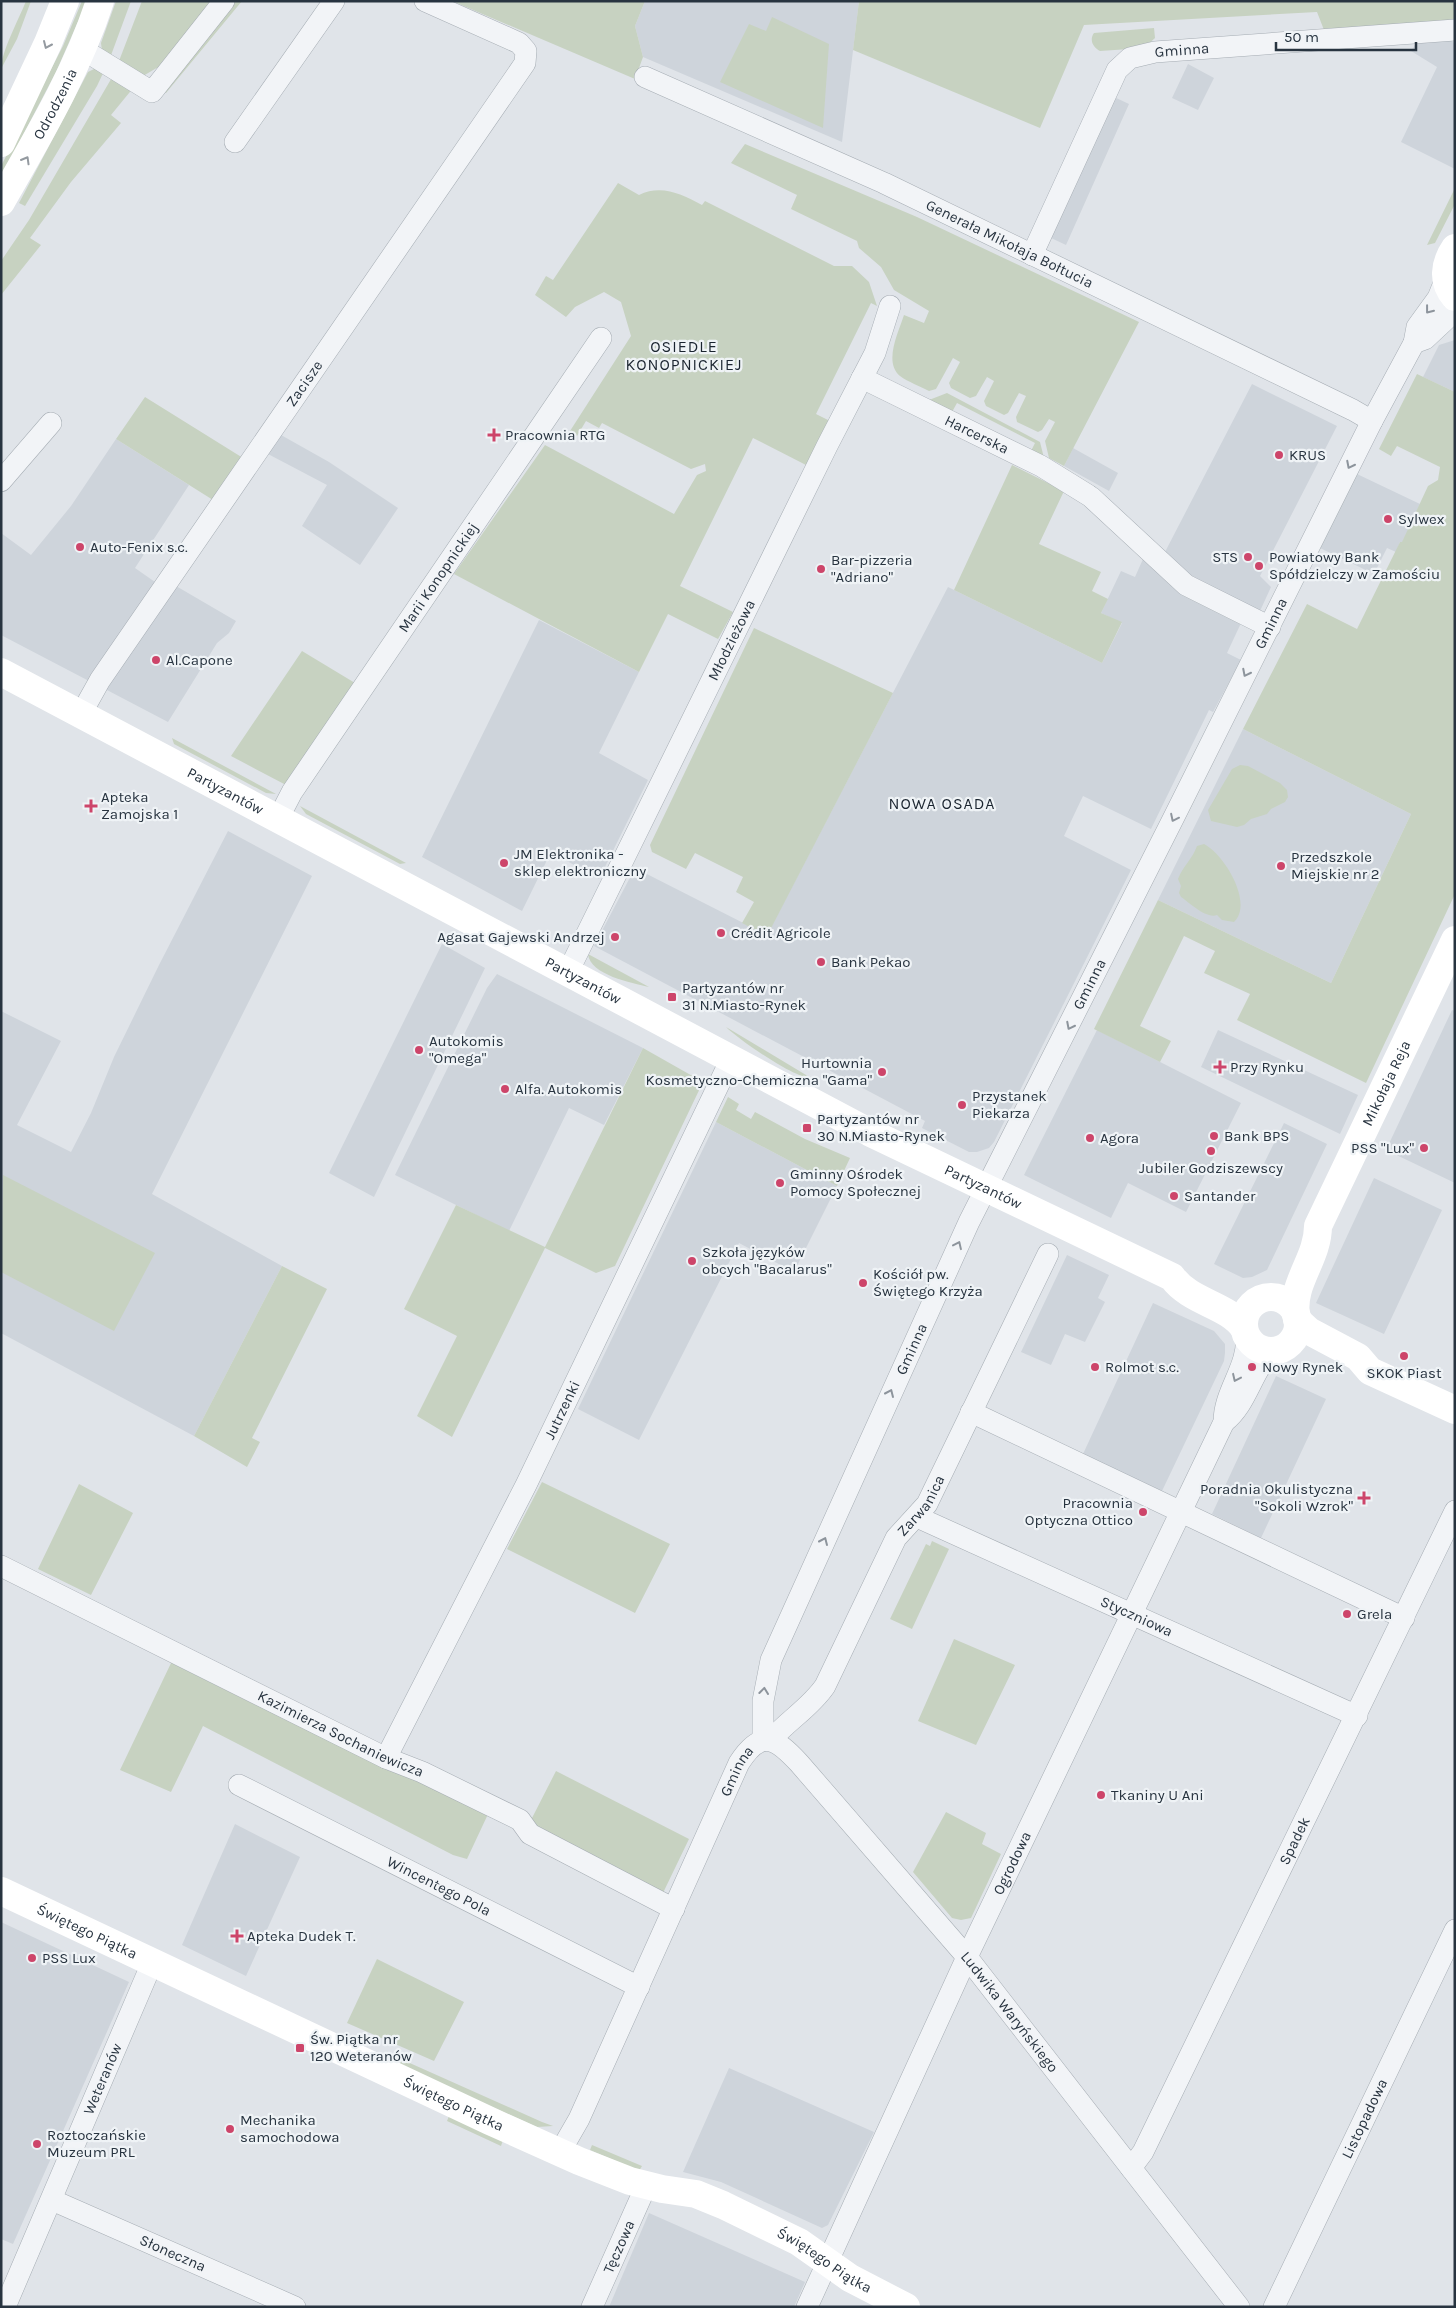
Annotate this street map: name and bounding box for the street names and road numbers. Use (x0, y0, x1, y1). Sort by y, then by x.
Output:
street label: Gminna (1154, 39, 1210, 61)
street label: Odrodzenia (29, 65, 81, 143)
street label: Generała Mikołaja Bołtucia (923, 196, 1096, 292)
street label: Zacisze (282, 357, 326, 410)
street label: Harcerska (942, 411, 1012, 458)
street label: Marii Konopnickiej (394, 519, 482, 636)
street label: Gminna (1251, 595, 1291, 652)
street label: Młodzieżowa (704, 597, 759, 683)
street label: Partyzantów (184, 763, 267, 819)
street label: Partyzantów (542, 953, 625, 1008)
street label: Gminna (1069, 956, 1110, 1013)
street label: Mikołaja Reja (1358, 1038, 1415, 1129)
street label: Partyzantów (942, 1160, 1025, 1213)
street label: Gminna (892, 1320, 931, 1378)
street label: Jutrzenki (540, 1378, 584, 1442)
street label: Zarwanica (893, 1472, 949, 1540)
street label: Styczniowa (1098, 1592, 1176, 1640)
street label: Kazimierza Sochaniewicza (255, 1687, 426, 1781)
street label: Gminna (716, 1742, 757, 1799)
street label: Spadek (1275, 1814, 1314, 1868)
street label: Ogrodowa (989, 1829, 1035, 1898)
street label: Wincentego Pola (384, 1852, 494, 1920)
street label: Świętego Piątka (34, 1900, 140, 1963)
street label: Ludwika Waryńskiego (957, 1948, 1062, 2076)
street label: Weteranów (79, 2040, 126, 2117)
street label: Świętego Piątka (400, 2072, 507, 2135)
street label: Listopadowa (1338, 2076, 1391, 2161)
street label: Tęczowa (599, 2217, 639, 2276)
street label: Świętego Piątka (774, 2224, 875, 2297)
street label: Słoneczna (137, 2231, 209, 2276)

